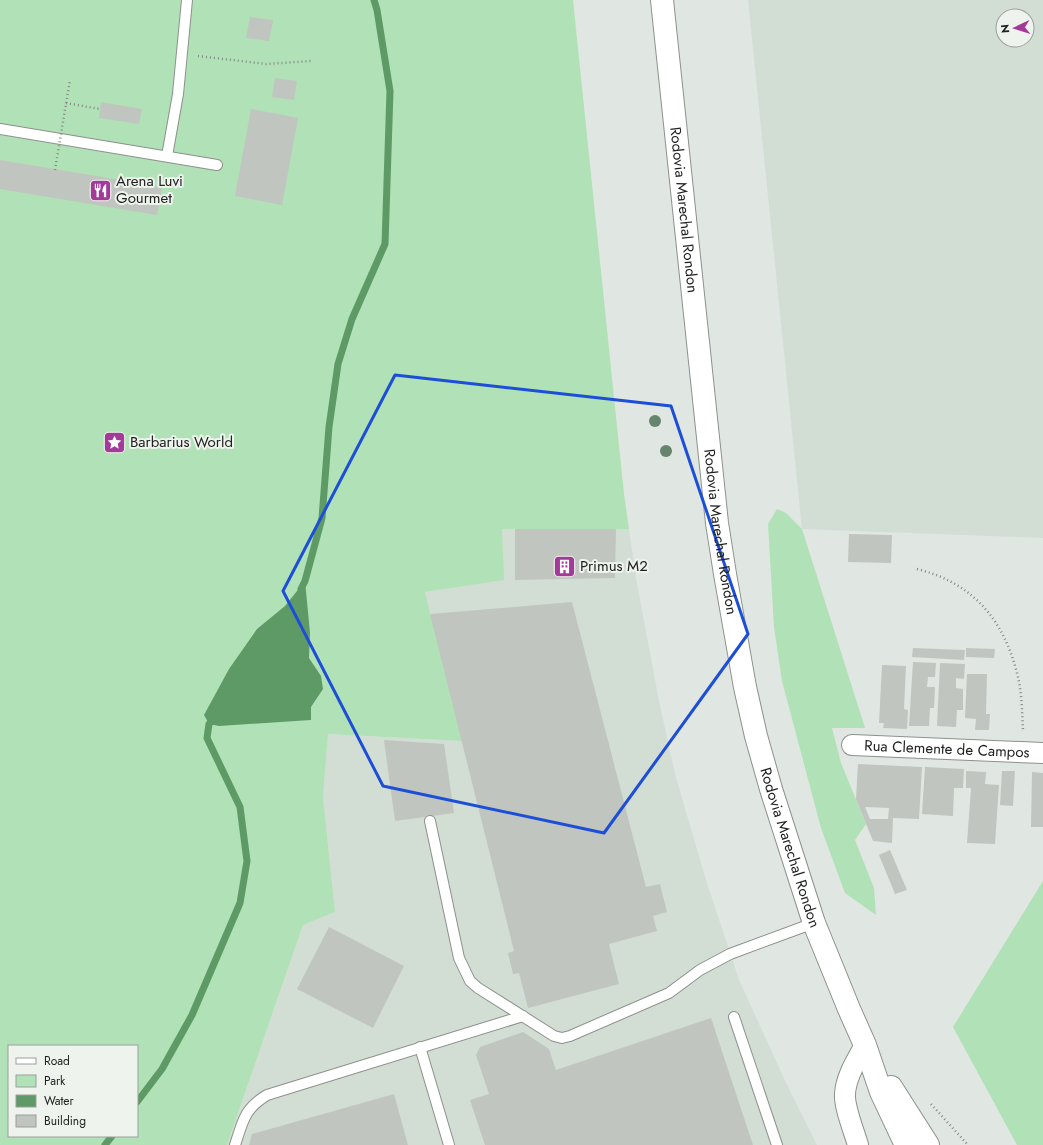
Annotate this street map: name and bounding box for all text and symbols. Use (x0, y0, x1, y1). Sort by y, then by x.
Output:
north arrow (995, 8, 1035, 48)
text: N (997, 24, 1013, 34)
street label: Rodovia Marechal Rondon (664, 126, 704, 294)
place label: Arena Luvi Gourmet (116, 170, 183, 209)
restaurant icon: Arena Luvi Gourmet (88, 177, 114, 203)
place icon: Barbarius World (102, 429, 128, 455)
place label: Barbarius World (130, 431, 233, 453)
street label: Rodovia Marechal Rondon (698, 448, 743, 616)
building icon: Primus M2 (552, 553, 578, 579)
place label: Primus M2 (580, 555, 648, 577)
street label: Rua Clemente de Campos (864, 735, 1030, 763)
street label: Rodovia Marechal Rondon (754, 765, 826, 931)
legend (8, 1045, 138, 1137)
text: Road (44, 1052, 70, 1070)
text: Park (44, 1072, 66, 1090)
text: Water (44, 1092, 75, 1110)
text: Building (44, 1112, 86, 1130)

